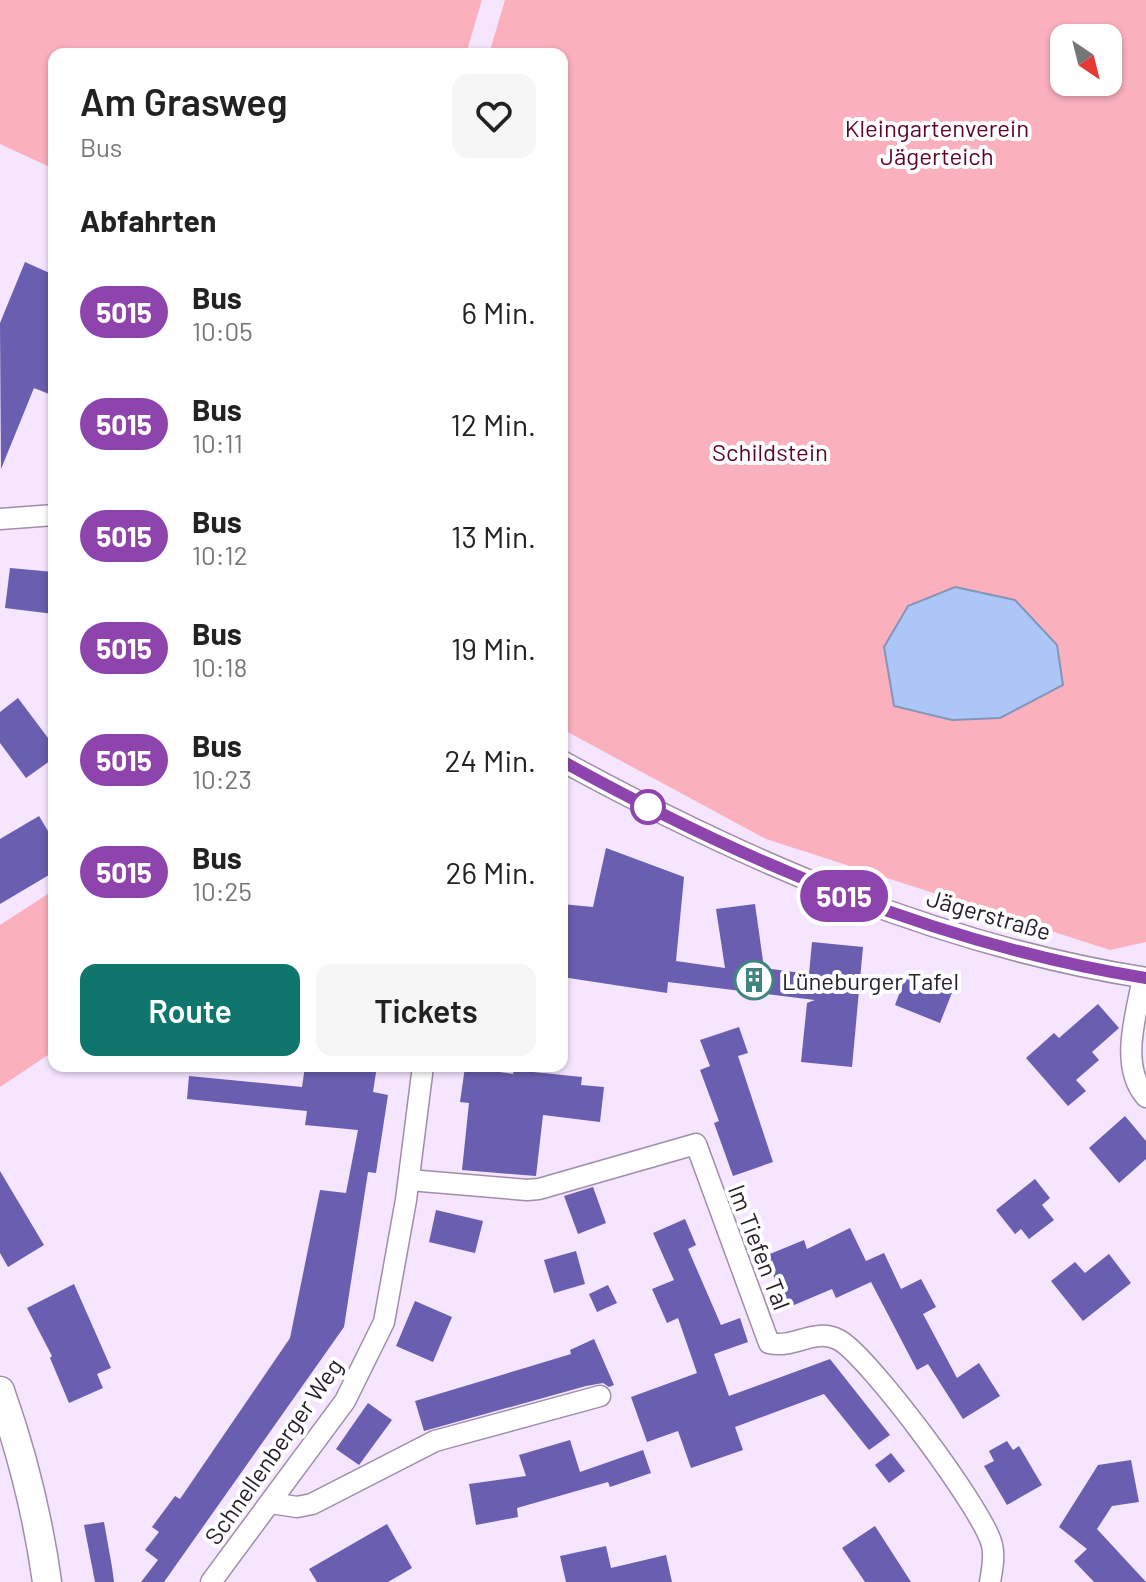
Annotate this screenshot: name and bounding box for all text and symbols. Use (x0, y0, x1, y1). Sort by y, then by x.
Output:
north arrow (1050, 24, 1122, 96)
map controls (1050, 24, 1122, 96)
button: heart (452, 74, 536, 158)
text: Am Grasweg (80, 78, 288, 124)
park label: Kleingartenverein Jägerteich (845, 113, 1029, 170)
text: Bus (80, 131, 122, 162)
text: Abfahrten (80, 202, 216, 238)
text: Bus (192, 279, 242, 315)
text: 6 Min. (462, 294, 536, 330)
text: 5015 (96, 295, 152, 329)
text: 10:05 (192, 315, 253, 346)
text: Bus (192, 391, 242, 427)
text: 12 Min. (450, 406, 536, 442)
text: 5015 (96, 407, 152, 441)
text: 10:11 (192, 427, 243, 458)
park label: Schildstein (712, 437, 828, 466)
text: Bus (192, 503, 242, 539)
text: 13 Min. (451, 518, 536, 554)
text: 5015 (96, 519, 152, 553)
text: 10:12 (192, 539, 248, 570)
text: Bus (192, 615, 242, 651)
text: 19 Min. (451, 630, 536, 666)
text: 5015 (96, 631, 152, 665)
text: 10:18 (192, 651, 247, 682)
text: Bus (192, 727, 242, 763)
text: 24 Min. (444, 742, 536, 778)
text: 5015 (96, 743, 152, 777)
text: 10:23 (192, 763, 252, 794)
unlabelled marker (631, 790, 665, 824)
text: Bus (192, 839, 242, 875)
text: 26 Min. (445, 854, 536, 890)
text: 5015 (96, 855, 152, 889)
line badge: 5015 (788, 870, 900, 922)
text: 10:25 (192, 875, 252, 906)
text: 5015 (816, 879, 872, 913)
street label: Jägerstraße (924, 882, 1054, 946)
building icon: Lüneburger Tafel (733, 959, 775, 1001)
button: Route (80, 964, 300, 1056)
button: Tickets (316, 964, 536, 1056)
place label: Lüneburger Tafel (782, 966, 959, 995)
street label: Im Tiefen Tal (723, 1180, 797, 1314)
street label: Schnellenberger Weg (198, 1352, 348, 1550)

